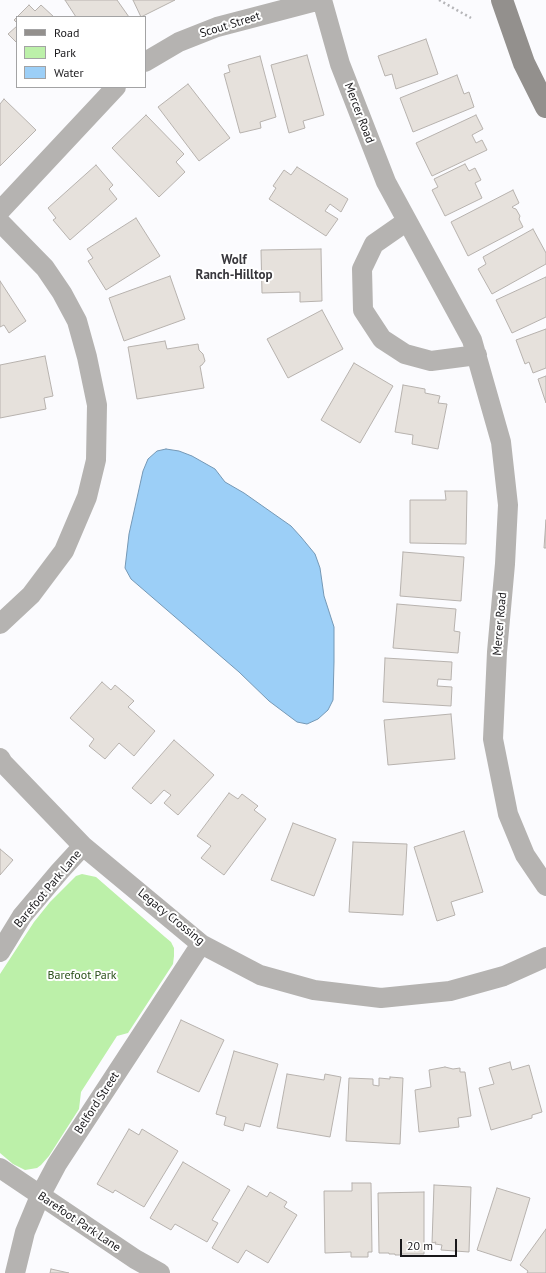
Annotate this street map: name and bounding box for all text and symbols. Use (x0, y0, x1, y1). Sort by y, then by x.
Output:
street label: Scout Street (198, 9, 262, 41)
legend (16, 16, 146, 88)
text: Road (54, 25, 79, 40)
text: Park (54, 45, 76, 60)
text: Water (54, 65, 84, 80)
street label: Mercer Road (341, 81, 377, 145)
district label: Wolf Ranch-Hilltop (196, 252, 272, 283)
street label: Mercer Road (490, 592, 510, 656)
street label: Barefoot Park Lane (11, 847, 85, 931)
street label: Legacy Crossing (135, 886, 207, 948)
park label: Barefoot Park (47, 969, 117, 983)
street label: Belford Street (72, 1069, 122, 1137)
street label: Barefoot Park Lane (35, 1189, 123, 1255)
scale bar (402, 1231, 459, 1257)
text: 20 m (407, 1238, 433, 1253)

